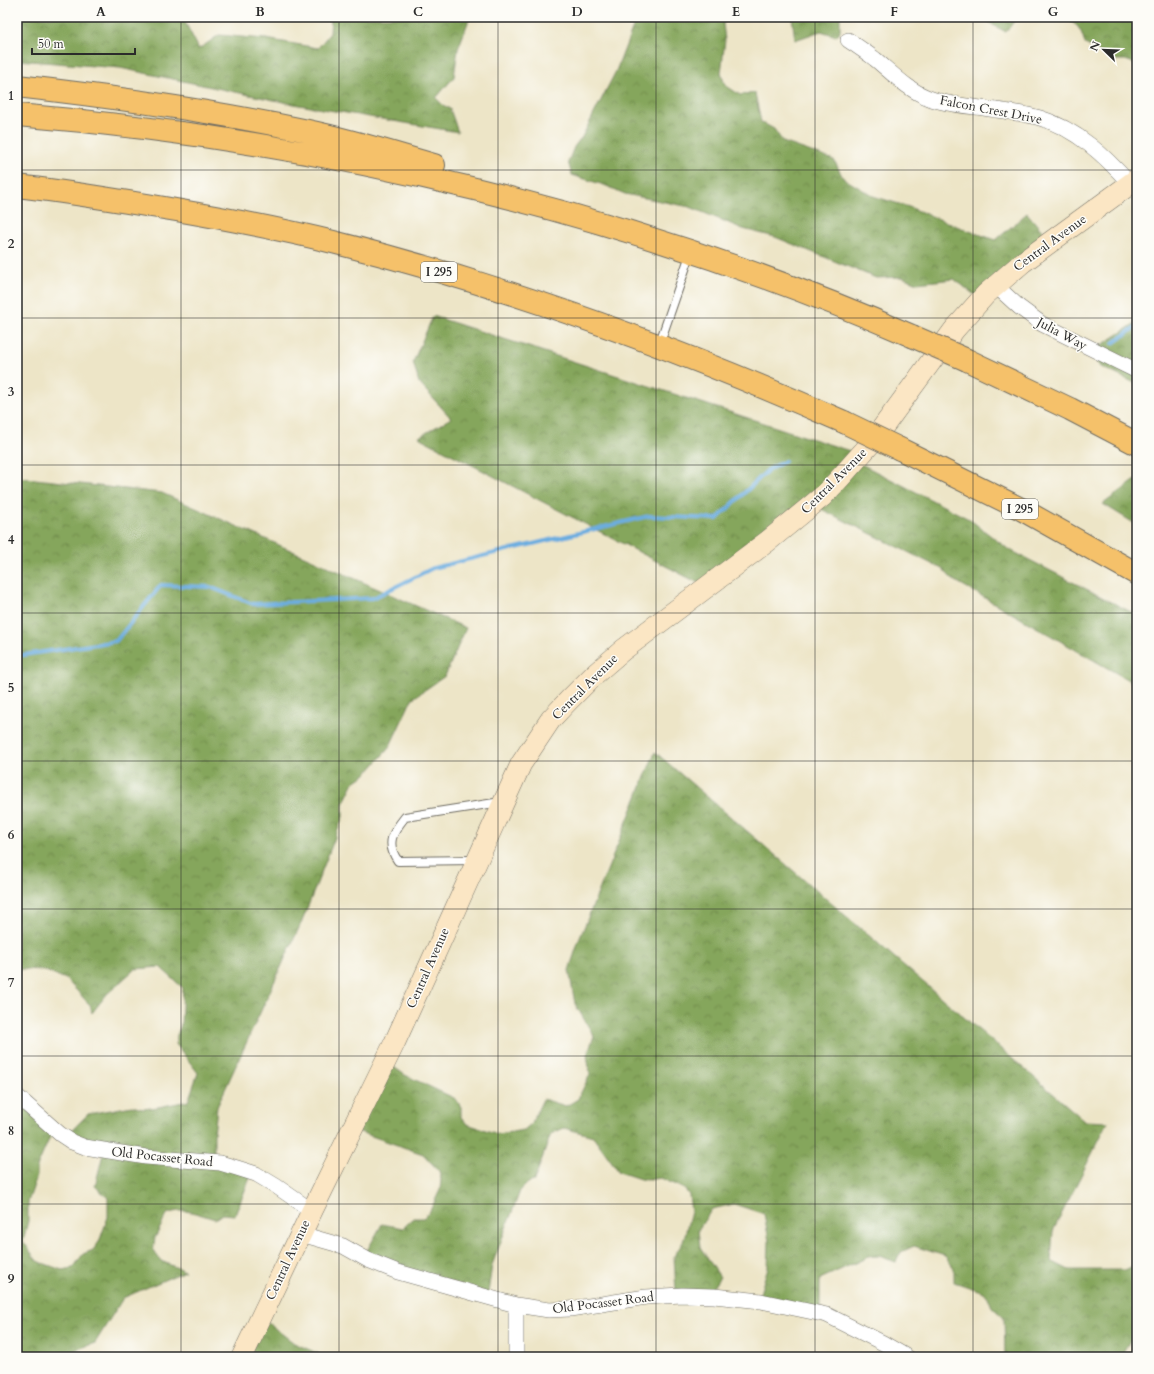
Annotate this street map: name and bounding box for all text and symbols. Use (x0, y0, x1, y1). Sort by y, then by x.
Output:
text: A (96, 3, 106, 21)
text: B (255, 3, 265, 21)
text: C (413, 3, 423, 21)
text: D (571, 3, 583, 21)
text: E (732, 3, 740, 21)
text: F (890, 3, 898, 21)
text: G (1048, 3, 1059, 21)
scale bar (32, 30, 135, 56)
north arrow (1084, 30, 1124, 70)
text: 50 m (38, 36, 65, 52)
text: N (1086, 39, 1104, 54)
text: 1 (8, 87, 14, 105)
street label: Falcon Crest Drive (938, 91, 1044, 129)
street label: Central Avenue (1010, 210, 1090, 276)
text: 2 (8, 235, 15, 253)
road number: I 295 (421, 262, 457, 282)
street label: Julia Way (1032, 312, 1090, 355)
text: 3 (8, 383, 15, 401)
street label: Central Avenue (797, 444, 871, 518)
road number: I 295 (1002, 499, 1038, 519)
text: 4 (8, 531, 15, 549)
street label: Central Avenue (548, 650, 622, 724)
text: 5 (8, 679, 14, 697)
text: 6 (8, 826, 15, 844)
street label: Central Avenue (402, 925, 454, 1011)
text: 7 (8, 974, 15, 992)
text: 8 (8, 1122, 14, 1140)
street label: Old Pocasset Road (110, 1143, 214, 1171)
street label: Central Avenue (262, 1217, 315, 1303)
text: 9 (8, 1270, 15, 1288)
street label: Old Pocasset Road (551, 1288, 655, 1318)

